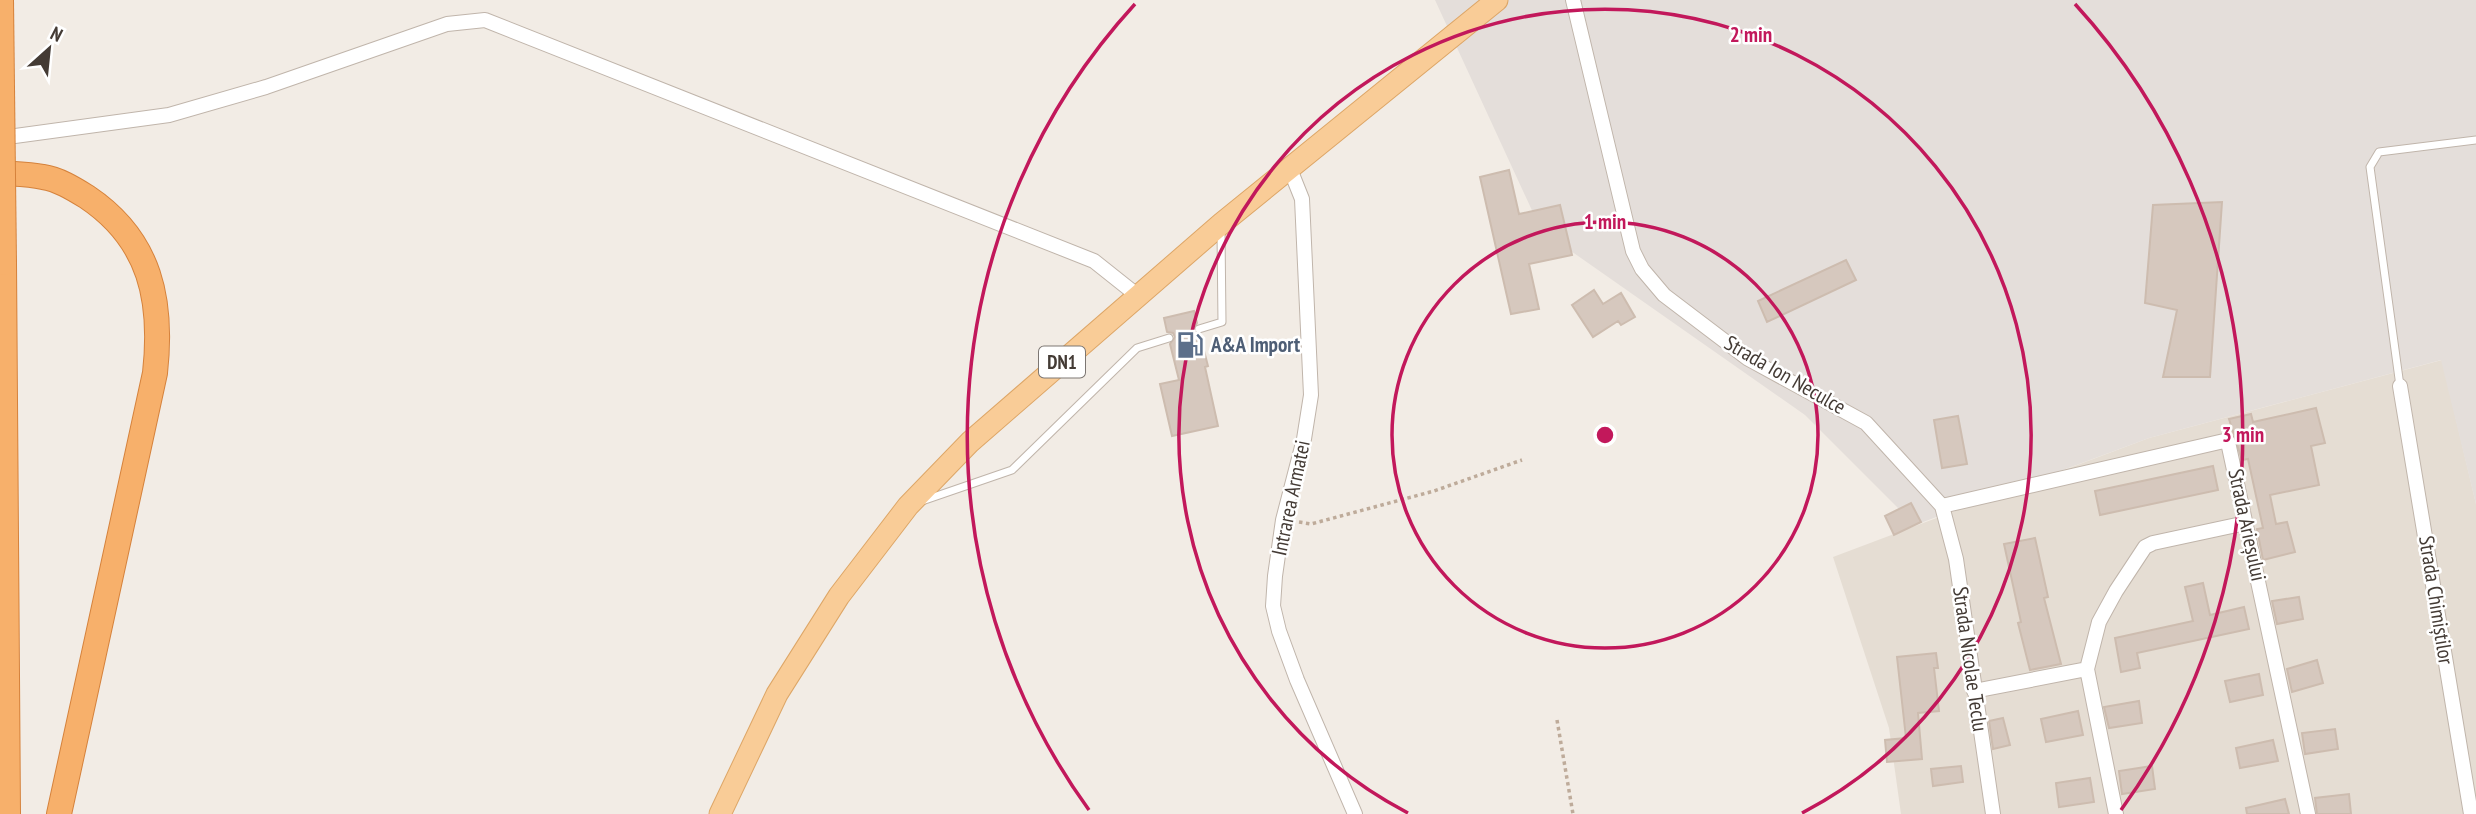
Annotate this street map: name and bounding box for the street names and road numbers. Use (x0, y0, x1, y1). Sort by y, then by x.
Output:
street label: Strada Ion Neculce (1720, 329, 1851, 420)
road number: DN1 (1039, 346, 1085, 378)
street label: Intrarea Armatei (1265, 438, 1316, 558)
street label: Strada Arieșului (2222, 466, 2273, 583)
street label: Strada Chimiștilor (2413, 534, 2460, 666)
street label: Strada Nicolae Teclu (1947, 585, 1994, 733)

